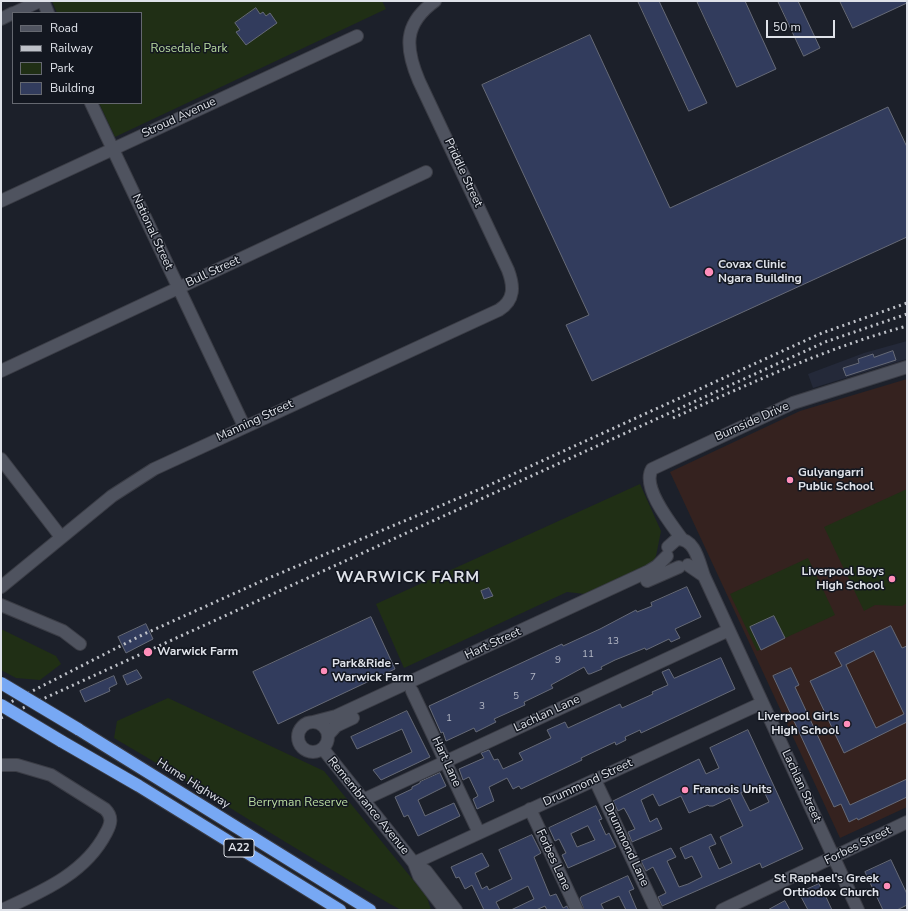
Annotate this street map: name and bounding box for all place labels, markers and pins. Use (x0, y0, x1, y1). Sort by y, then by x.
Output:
place label: Covax Clinic Ngara Building (718, 258, 802, 286)
marker: Covax Clinic Ngara Building (703, 266, 715, 278)
place label: Gulyangarri Public School (798, 466, 874, 494)
marker: Gulyangarri Public School (785, 475, 795, 485)
place label: Liverpool Boys High School (802, 565, 884, 593)
marker: Liverpool Boys High School (887, 574, 897, 584)
place label: Warwick Farm (157, 645, 238, 659)
marker: Warwick Farm (142, 646, 154, 658)
place label: Park&Ride - Warwick Farm (332, 657, 413, 685)
marker: Park&Ride - Warwick Farm (319, 666, 329, 676)
place label: Liverpool Girls High School (757, 710, 839, 738)
marker: Liverpool Girls High School (842, 719, 852, 729)
place label: Francois Units (693, 783, 772, 797)
marker: Francois Units (680, 785, 690, 795)
place label: St Raphael’s Greek Orthodox Church (774, 872, 879, 900)
marker: St Raphael’s Greek Orthodox Church (882, 881, 892, 891)

